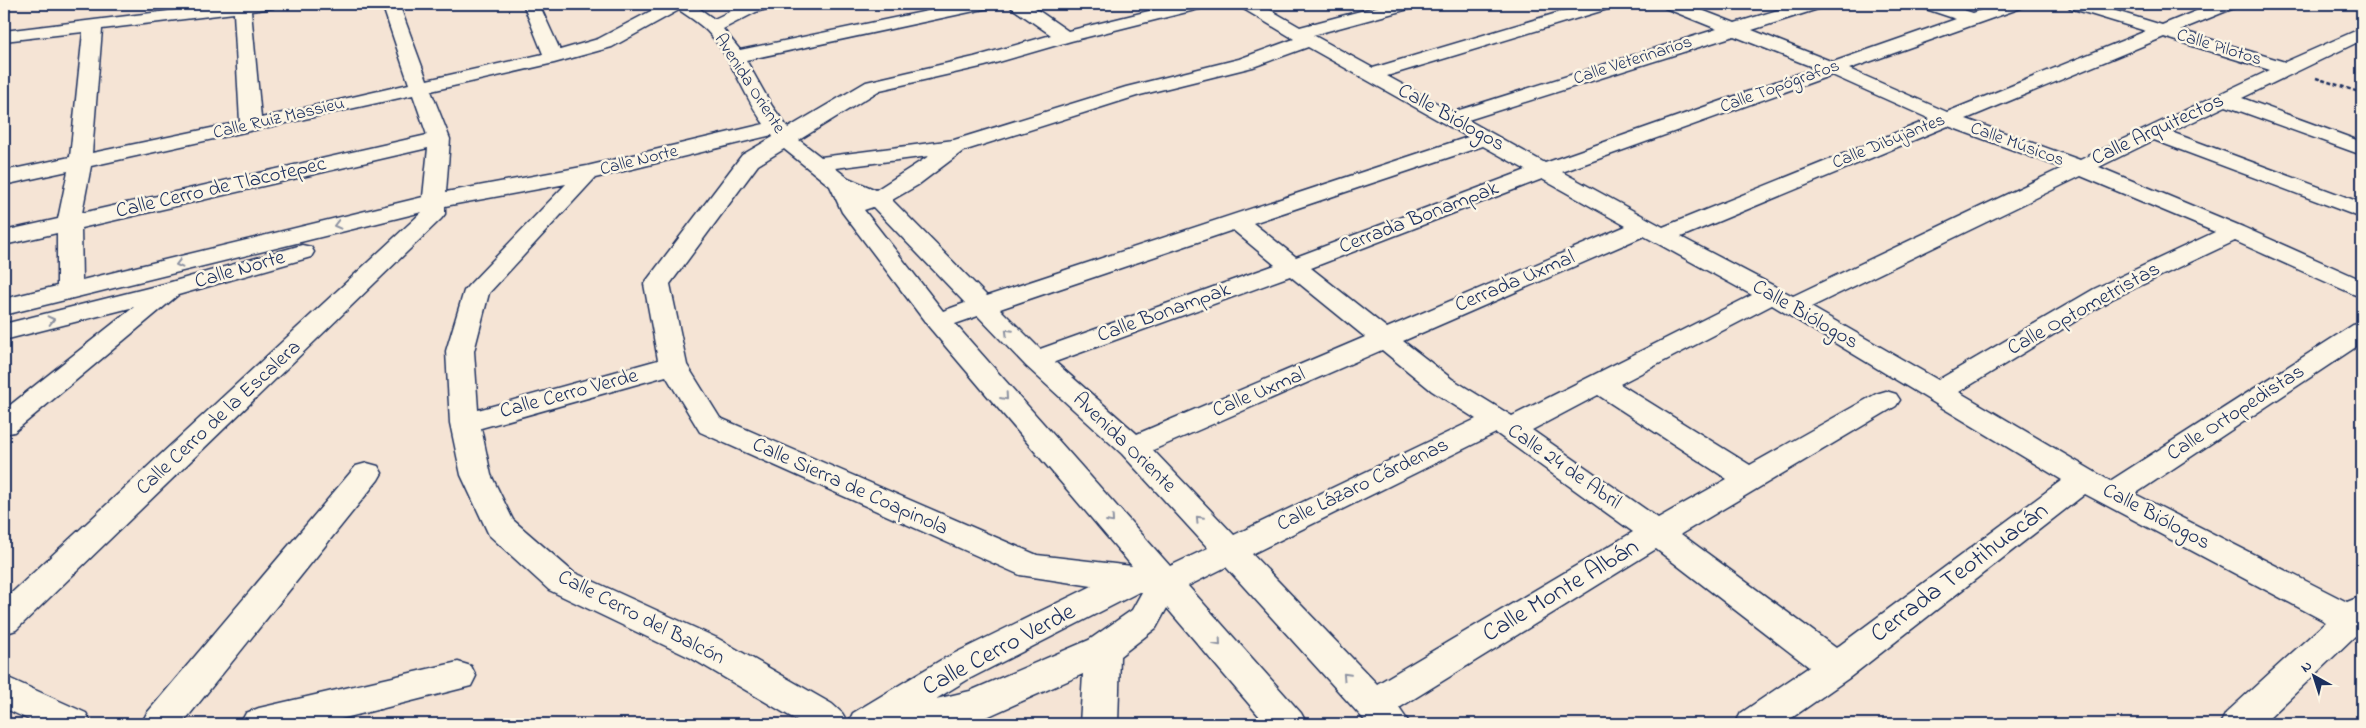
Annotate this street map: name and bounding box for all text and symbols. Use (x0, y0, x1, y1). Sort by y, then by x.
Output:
street label: Calle Pilotos (2173, 23, 2265, 73)
street label: Avenida Oriente (707, 29, 792, 140)
street label: Calle Veterinarios (1570, 30, 1696, 92)
street label: Calle Topógrafos (1717, 53, 1844, 122)
street label: Calle Biólogos (1391, 76, 1510, 162)
street label: Calle Arquitectos (2087, 86, 2229, 174)
street label: Calle Ruiz Massieu (211, 91, 347, 147)
street label: Calle Dibujantes (1829, 107, 1949, 177)
street label: Calle Músicos (1966, 116, 2068, 174)
street label: Calle Norte (597, 139, 682, 183)
street label: Calle Cerro de Tlacotepec (113, 149, 330, 227)
street label: Cerrada Bonampak (1335, 173, 1504, 262)
one-way arrow (332, 219, 341, 230)
street label: Calle Norte (191, 243, 289, 297)
street label: Cerrada Uxmal (1450, 243, 1580, 321)
street label: Calle Optometristas (2002, 255, 2166, 363)
one-way arrow (175, 258, 184, 269)
street label: Calle Biólogos (1745, 272, 1864, 359)
street label: Calle Bonampak (1093, 275, 1235, 351)
one-way arrow (46, 315, 55, 325)
one-way arrow (1005, 328, 1014, 337)
street label: Calle Cerro de la Escalera (130, 333, 308, 503)
street label: Calle Ortopedistas (2161, 357, 2311, 469)
street label: Calle Uxmal (1208, 360, 1310, 426)
street label: Calle Cerro Verde (497, 361, 642, 427)
street label: Avenida Oriente (1065, 386, 1183, 501)
one-way arrow (999, 392, 1008, 401)
street label: Calle 24 de Abril (1501, 417, 1627, 517)
street label: Calle Sierra de Coapinola (747, 430, 953, 544)
street label: Calle Lázaro Cárdenas (1272, 430, 1454, 540)
street label: Calle Biólogos (2096, 476, 2215, 560)
street label: Cerrada Teotihuacán (1863, 494, 2057, 652)
one-way arrow (1105, 515, 1114, 524)
one-way arrow (1196, 515, 1205, 524)
street label: Calle Monte Albán (1476, 530, 1646, 652)
street label: Calle Cerro del Balcón (552, 563, 730, 673)
street label: Calle Cerro Verde (916, 594, 1083, 705)
one-way arrow (1212, 637, 1220, 646)
north arrow (2288, 650, 2338, 700)
text: N (2296, 656, 2317, 678)
one-way arrow (1343, 672, 1352, 681)

